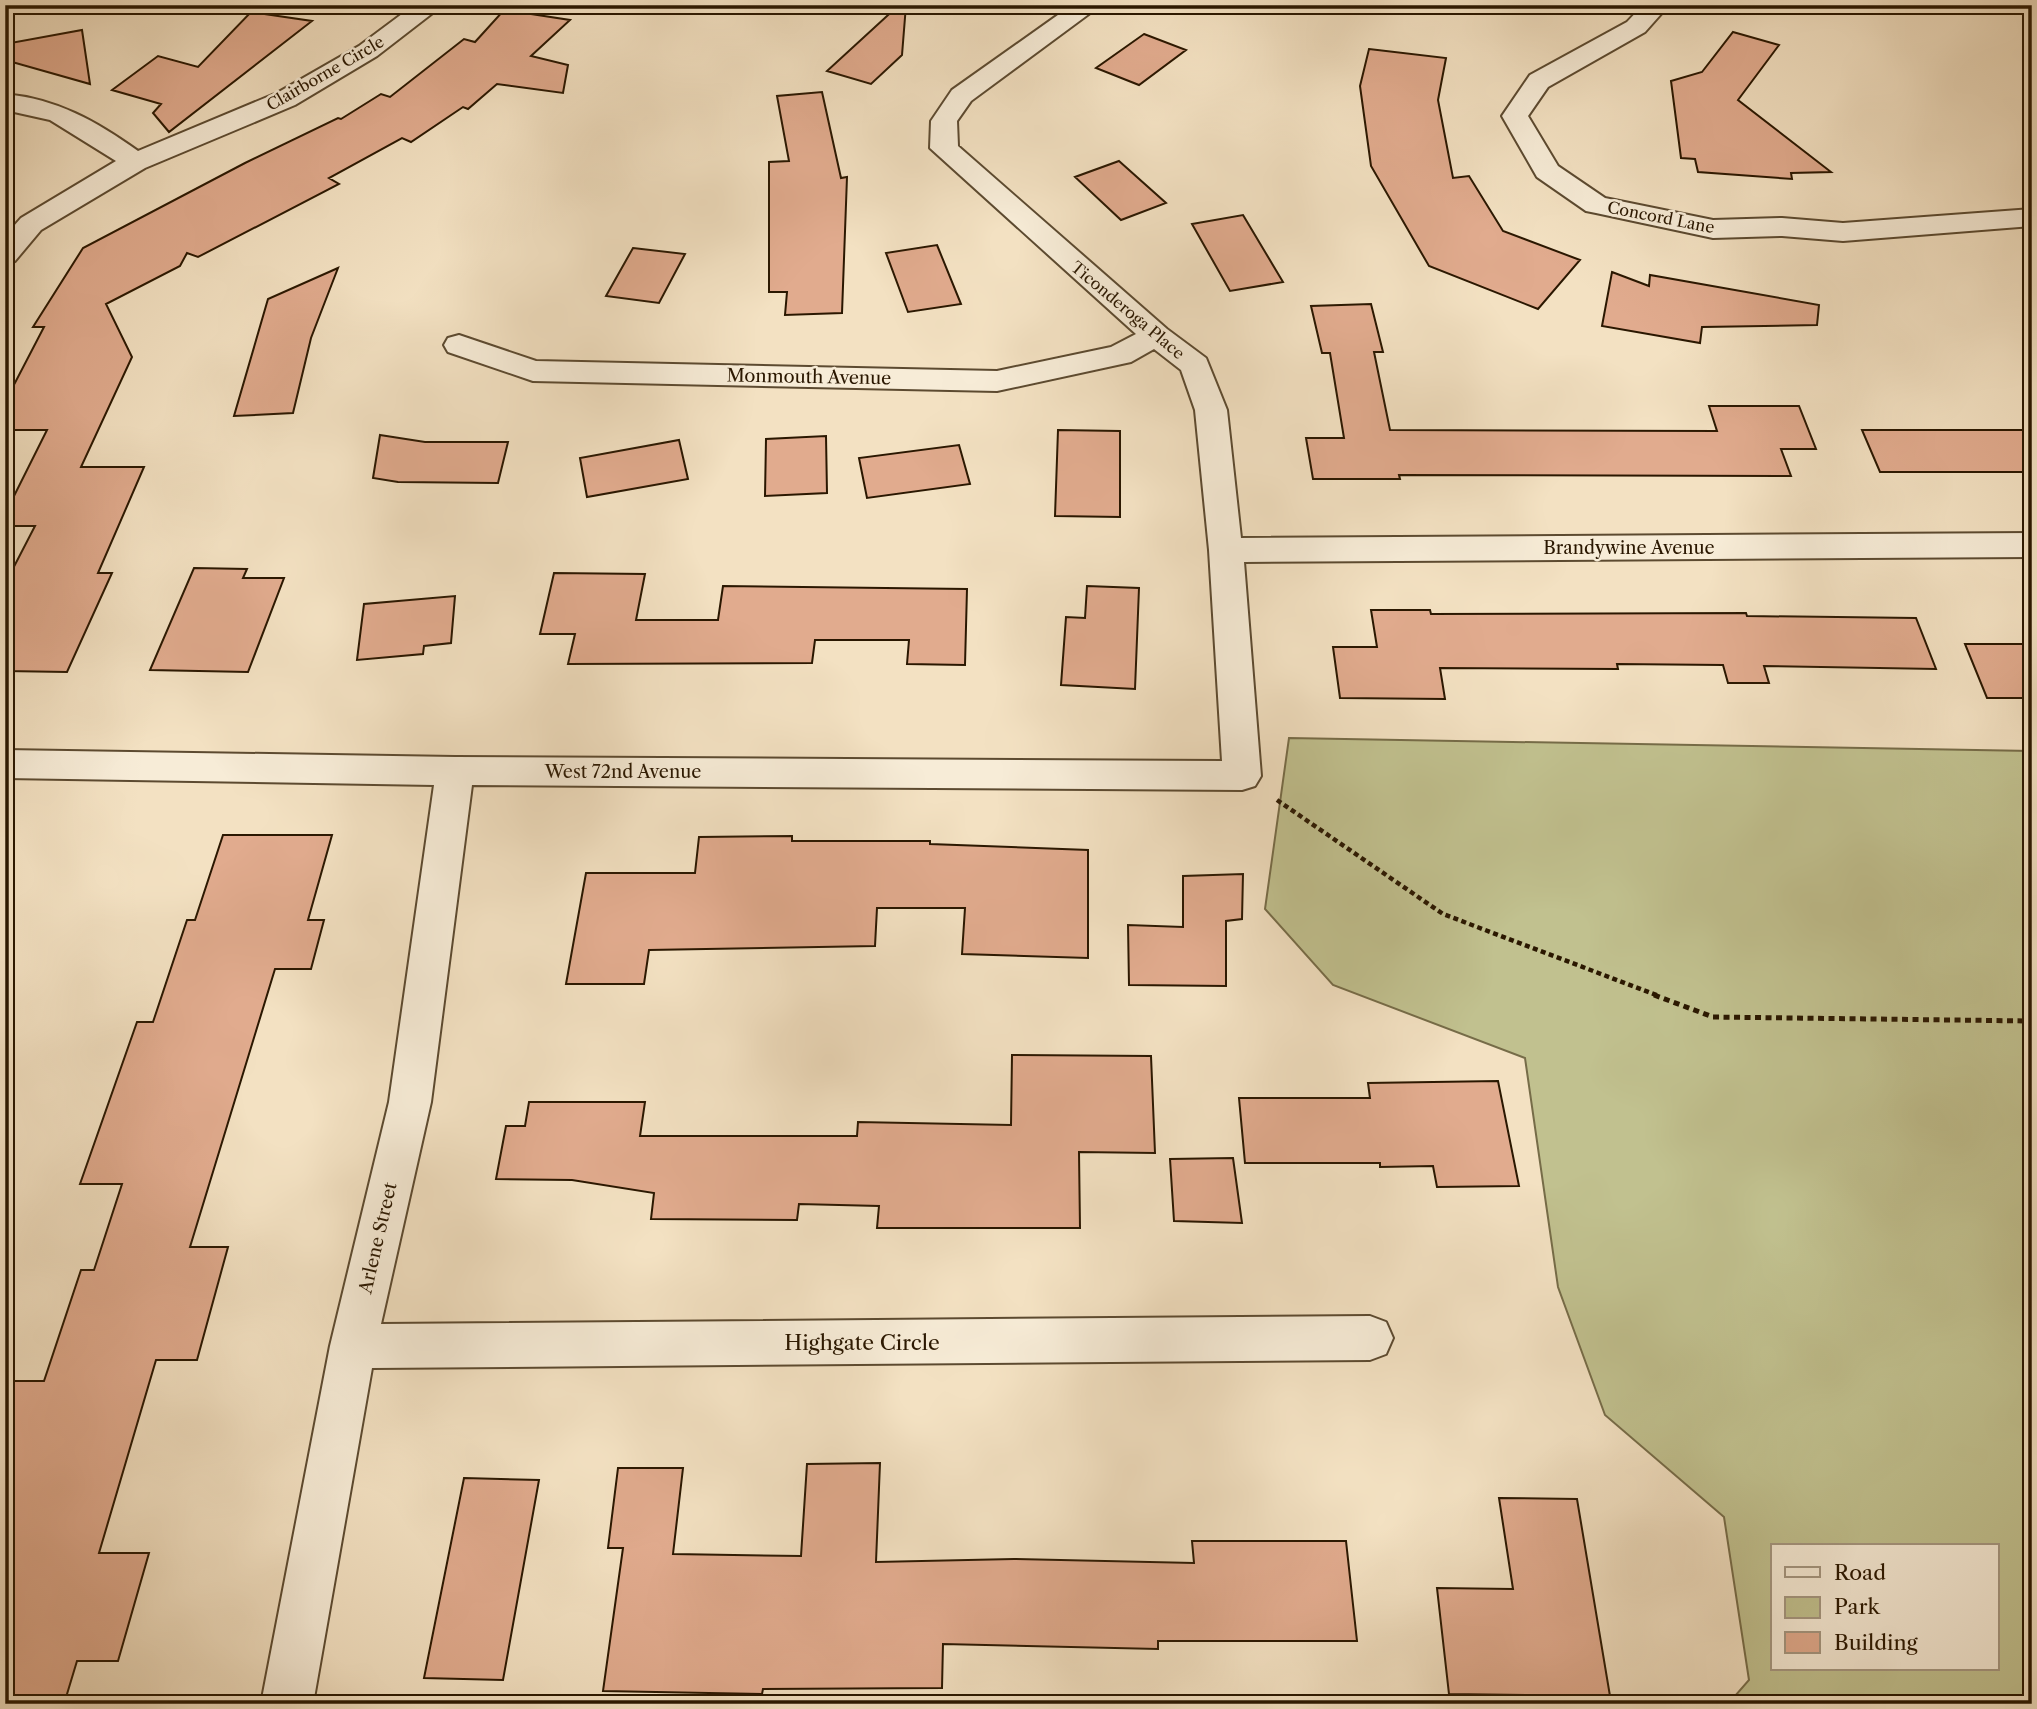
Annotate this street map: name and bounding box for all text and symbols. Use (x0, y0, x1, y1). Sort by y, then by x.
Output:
street label: Clairborne Circle (263, 31, 387, 115)
street label: Concord Lane (1606, 197, 1716, 237)
street label: Ticonderoga Place (1067, 257, 1189, 363)
street label: Monmouth Avenue (727, 365, 891, 389)
street label: Brandywine Avenue (1543, 537, 1715, 559)
street label: West 72nd Avenue (544, 761, 701, 783)
street label: Arlene Street (354, 1180, 402, 1297)
street label: Highgate Circle (784, 1330, 940, 1355)
legend (1771, 1544, 1998, 1670)
text: Road (1834, 1560, 1886, 1585)
text: Park (1834, 1594, 1880, 1619)
text: Building (1834, 1630, 1919, 1655)

